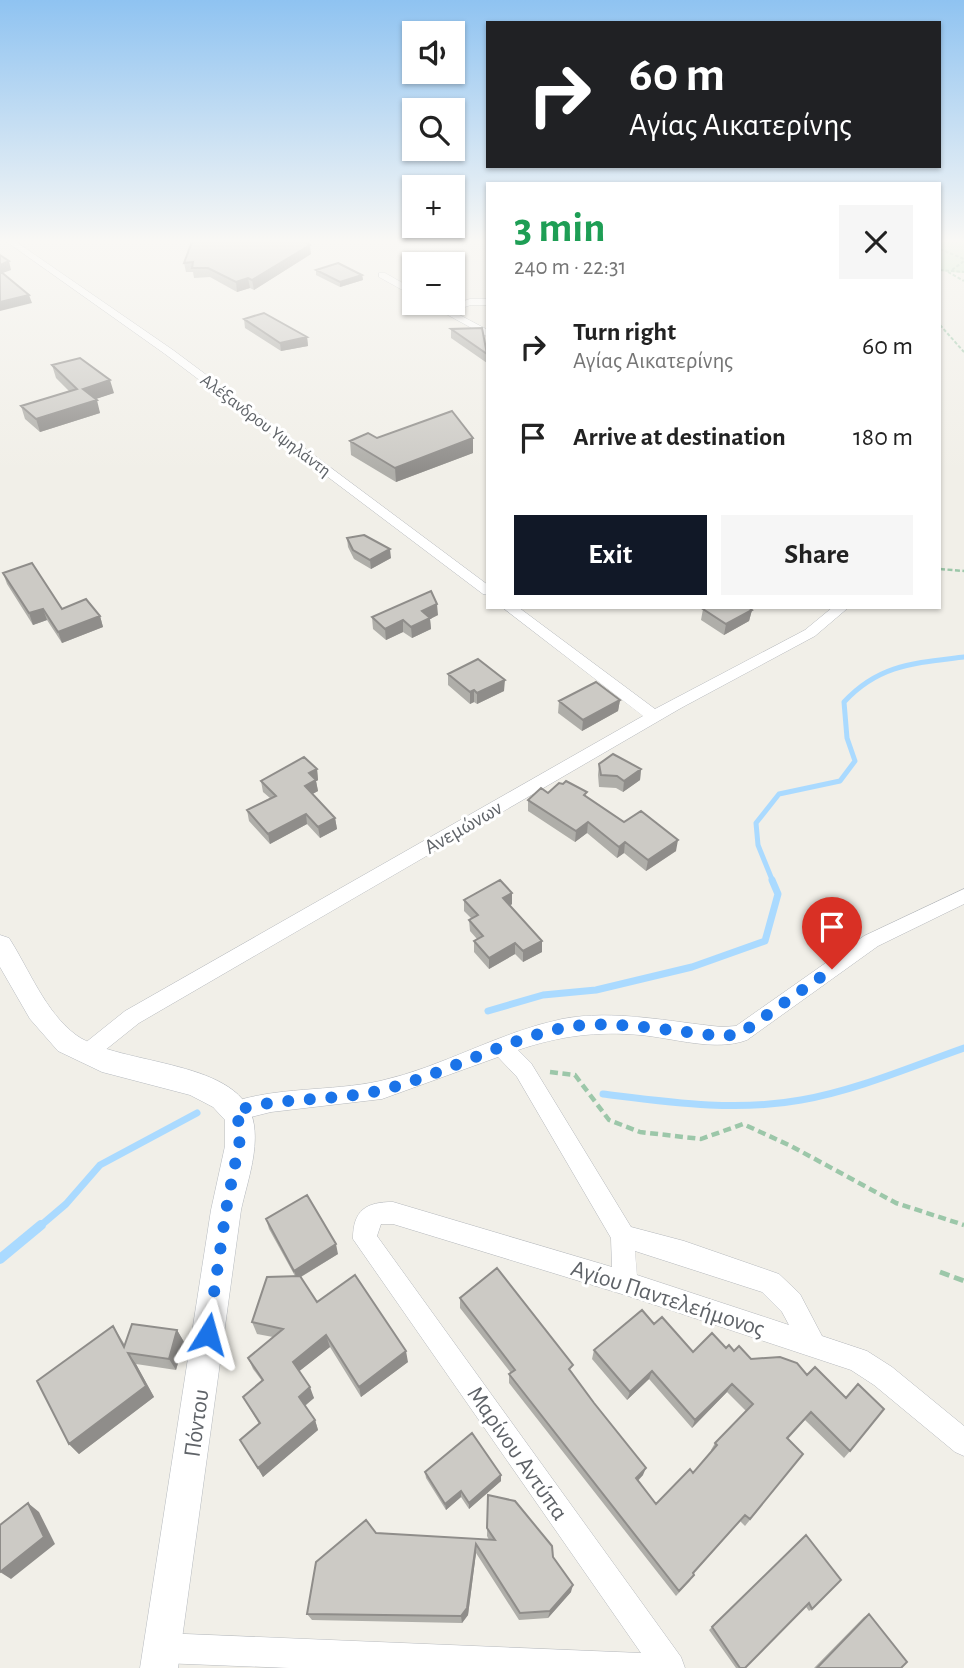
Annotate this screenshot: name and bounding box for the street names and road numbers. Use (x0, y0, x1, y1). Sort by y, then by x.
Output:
street label: Αλέξανδρου Υψηλάντη (197, 371, 334, 480)
street label: Ανεμώνων (421, 797, 506, 858)
street label: Αγίου Παντελεήμονος (568, 1256, 767, 1342)
street label: Μαρίνου Αντύπα (462, 1382, 572, 1525)
street label: Πόντου (180, 1388, 214, 1459)

